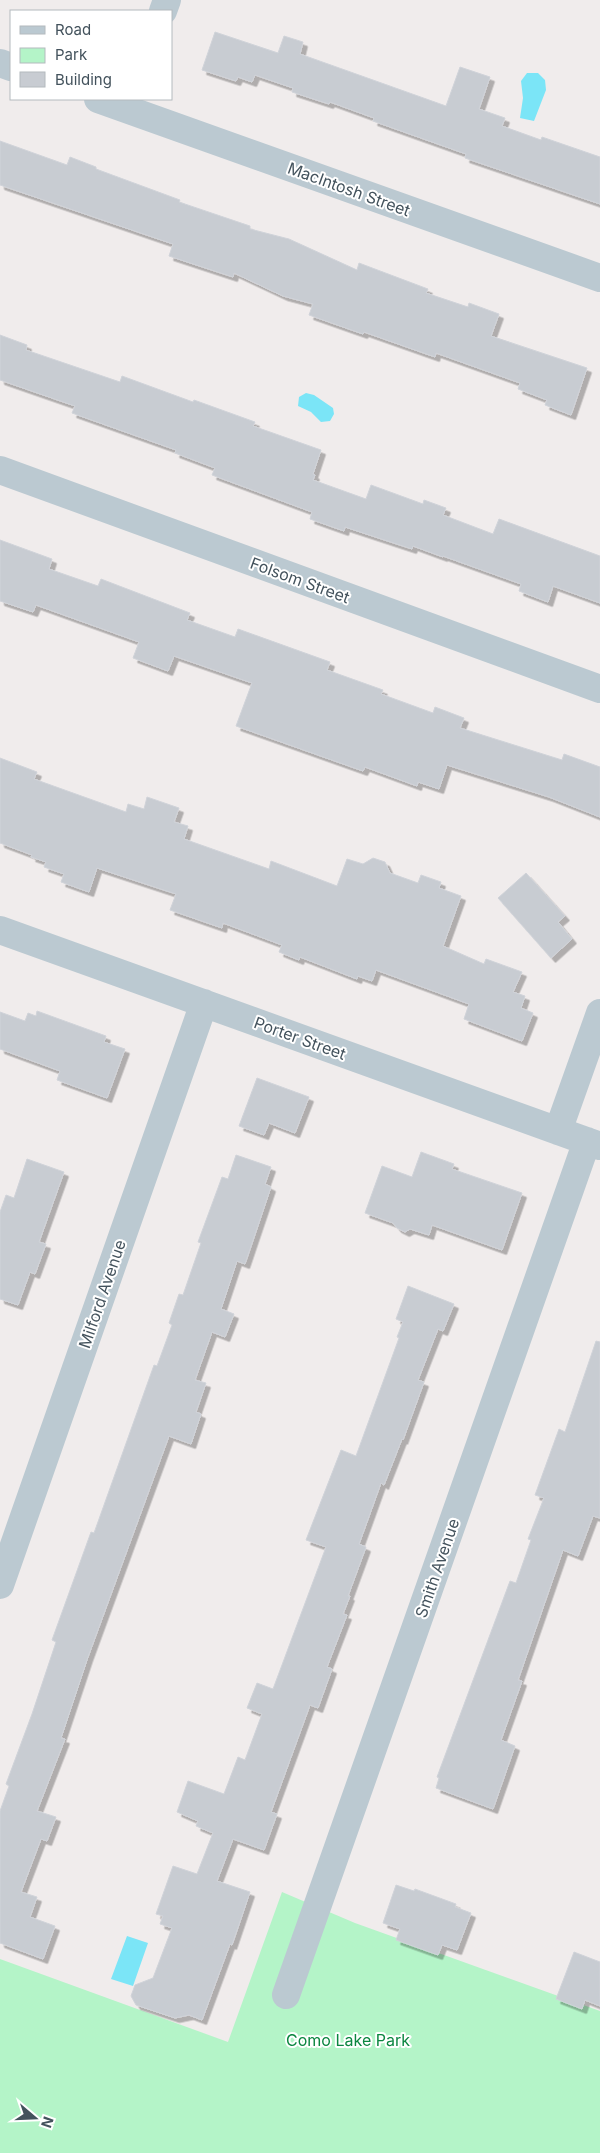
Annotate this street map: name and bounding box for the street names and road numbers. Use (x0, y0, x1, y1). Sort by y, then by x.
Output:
street label: MacIntosh Street (285, 158, 413, 220)
street label: Folsom Street (248, 553, 352, 607)
street label: Porter Street (251, 1012, 349, 1064)
street label: Milford Avenue (74, 1237, 130, 1351)
street label: Smith Avenue (411, 1516, 463, 1620)

